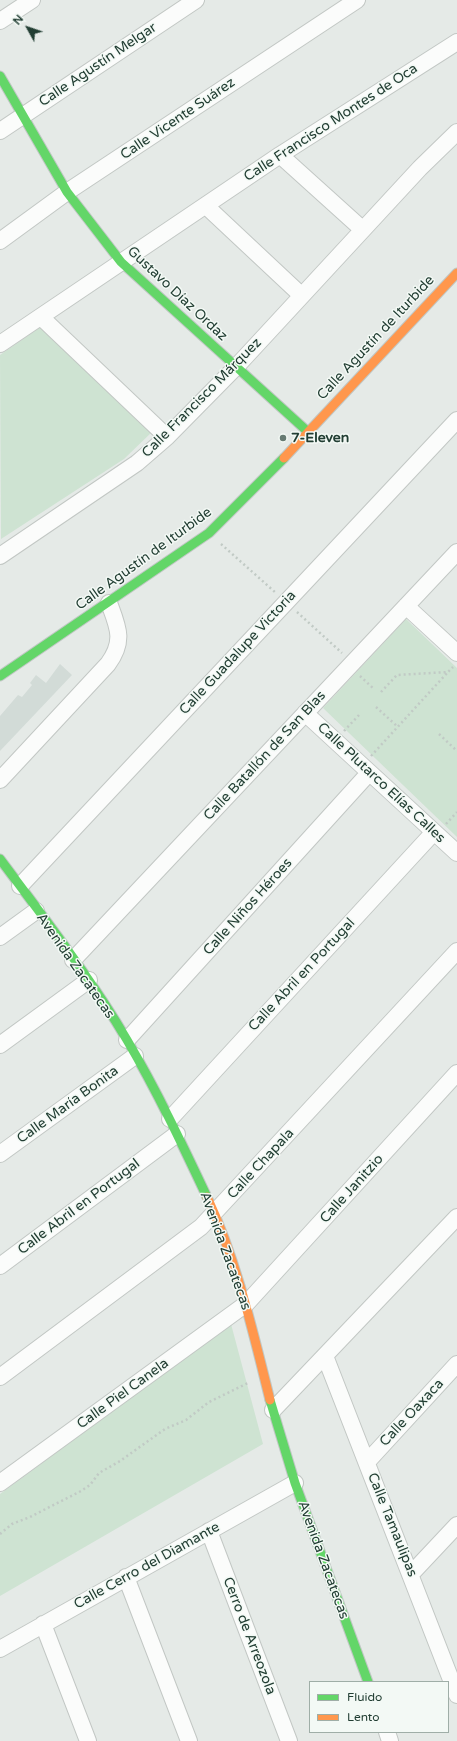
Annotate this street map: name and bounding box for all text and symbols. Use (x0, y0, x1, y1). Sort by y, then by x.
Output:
north arrow (8, 8, 48, 48)
text: N (11, 12, 26, 28)
street label: Calle Agustín Melgar (36, 19, 160, 111)
street label: Calle Francisco Montes de Oca (241, 60, 421, 186)
street label: Calle Vicente Suárez (117, 74, 239, 164)
street label: Gustavo Díaz Ordaz (123, 243, 231, 345)
street label: Calle Agustín de Iturbide (314, 272, 438, 404)
street label: Calle Francisco Márquez (139, 335, 265, 461)
place label: 7-Eleven (291, 430, 349, 446)
marker: 7-Eleven (278, 433, 288, 443)
street label: Calle Agustín de Iturbide (73, 504, 215, 614)
street label: Calle Guadalupe Victoria (176, 588, 300, 718)
street label: Calle Batallón de San Blas (200, 688, 330, 824)
street label: Calle Plutarco Elías Calles (314, 719, 448, 847)
street label: Calle Niños Héroes (200, 855, 296, 959)
street label: Avenida Zacatecas (32, 910, 118, 1022)
street label: Calle Abril en Portugal (245, 915, 359, 1035)
street label: Calle María Bonita (14, 1063, 122, 1147)
street label: Calle Chapala (224, 1125, 298, 1203)
street label: Calle Janitzio (317, 1151, 387, 1227)
street label: Calle Abril en Portugal (15, 1156, 143, 1258)
street label: Avenida Zacatecas (196, 1190, 254, 1312)
street label: Calle Piel Canela (74, 1355, 172, 1433)
street label: Calle Oaxaca (377, 1376, 447, 1450)
street label: Calle Tamaulipas (363, 1470, 421, 1580)
street label: Avenida Zacatecas (294, 1499, 352, 1621)
street label: Calle Cerro del Diamante (71, 1519, 223, 1613)
street label: Cerro de Arreozola (219, 1575, 279, 1697)
legend (309, 1681, 449, 1733)
text: Fluido (347, 1690, 382, 1704)
text: Lento (347, 1710, 380, 1724)

